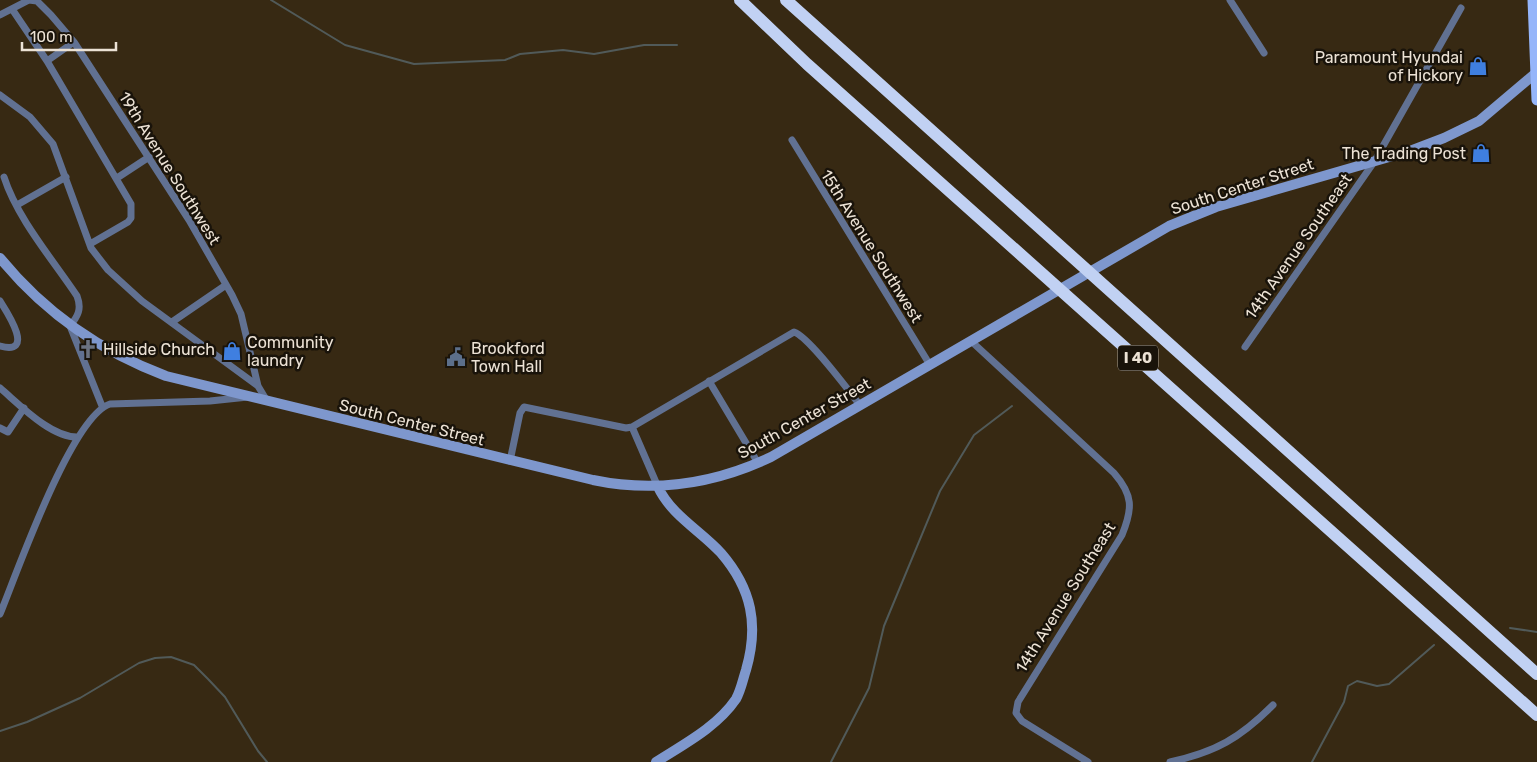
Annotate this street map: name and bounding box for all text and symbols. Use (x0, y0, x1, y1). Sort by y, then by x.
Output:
scale bar (22, 20, 116, 52)
text: 100 m (30, 28, 72, 46)
place label: Paramount Hyundai of Hickory (1315, 48, 1463, 85)
shop icon: Paramount Hyundai of Hickory (1467, 55, 1489, 77)
street label: 19th Avenue Southwest (115, 88, 224, 248)
shop icon: The Trading Post (1470, 142, 1492, 164)
place label: The Trading Post (1342, 144, 1466, 163)
street label: South Center Street (1168, 154, 1316, 219)
street label: 15th Avenue Southwest (817, 166, 926, 326)
street label: 14th Avenue Southeast (1241, 170, 1356, 323)
place label: Community laundry (247, 333, 334, 370)
church icon: Hillside Church (77, 338, 99, 360)
place label: Brookford Town Hall (471, 339, 545, 376)
place label: Hillside Church (103, 340, 215, 359)
shop icon: Community laundry (221, 340, 243, 362)
public building icon: Brookford Town Hall (445, 346, 467, 368)
road number: I 40 (1118, 346, 1158, 370)
street label: South Center Street (734, 374, 874, 463)
street label: South Center Street (337, 395, 486, 450)
street label: 14th Avenue Southeast (1011, 519, 1119, 676)

